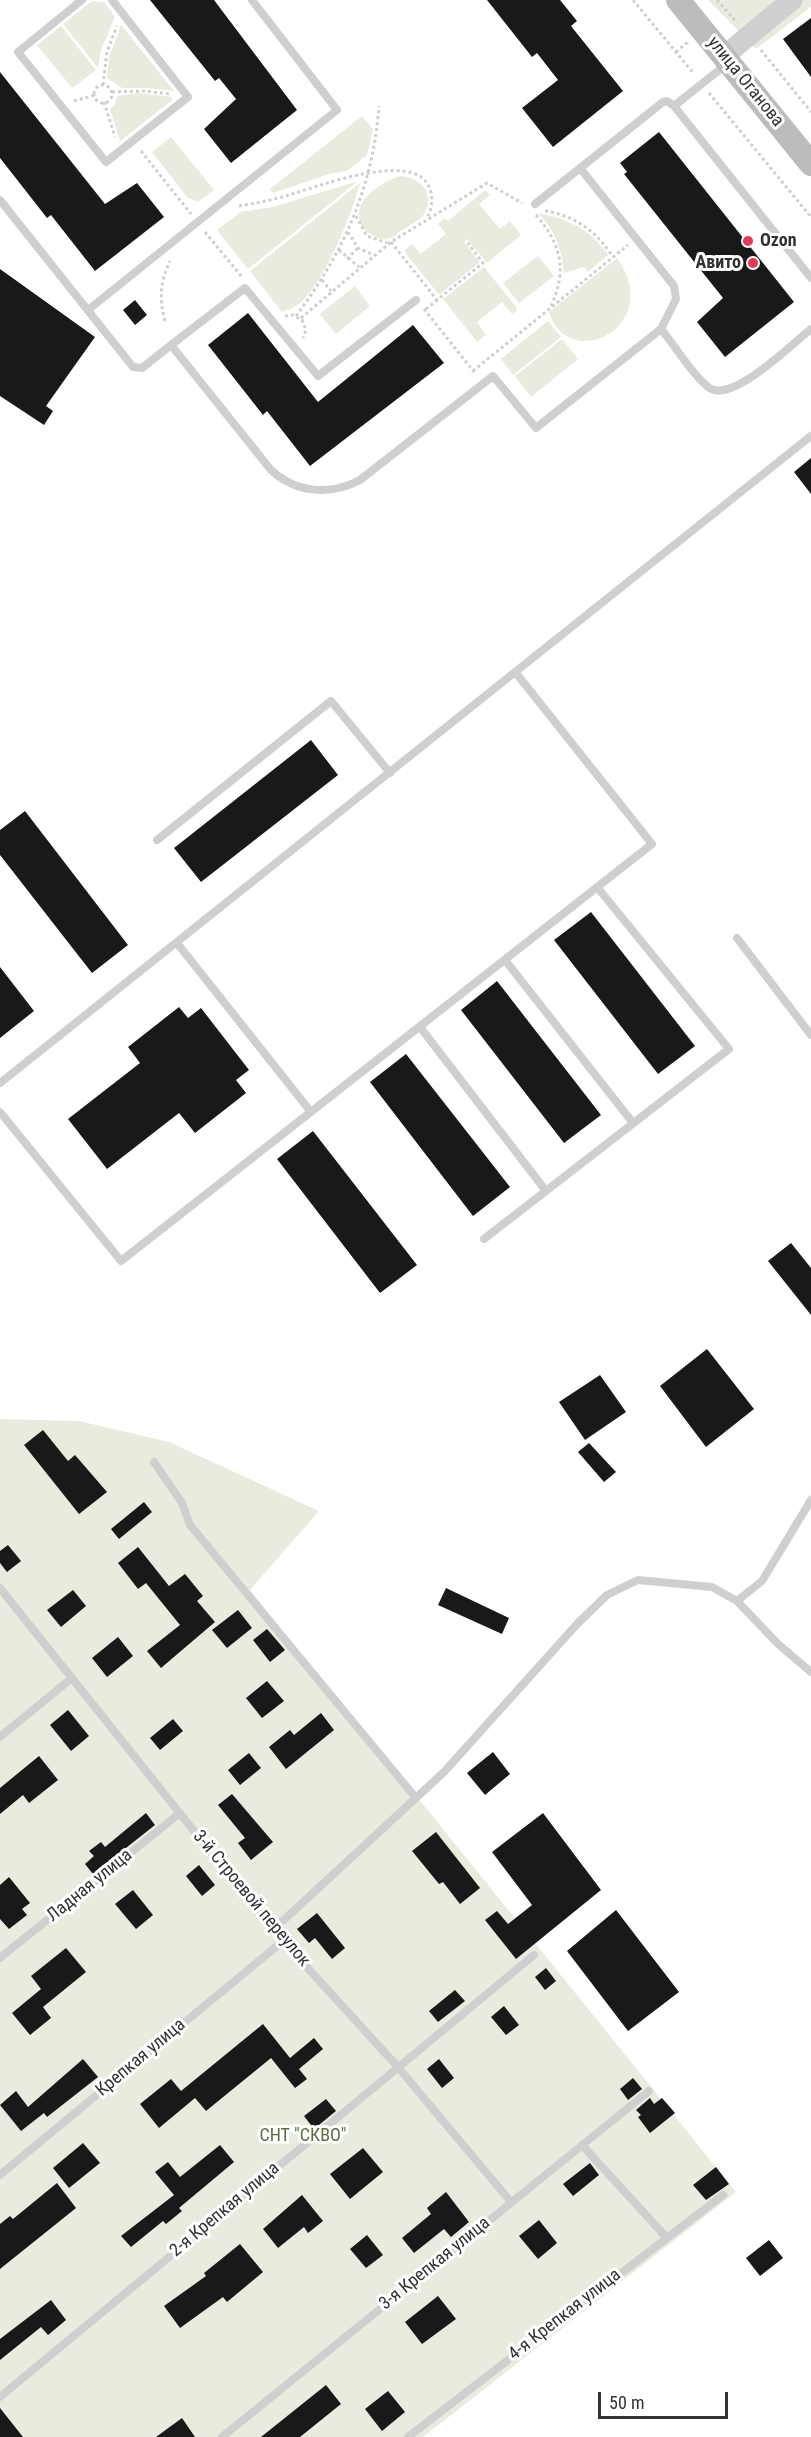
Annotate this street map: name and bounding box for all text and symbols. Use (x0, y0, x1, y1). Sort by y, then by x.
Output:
street label: улица Оганова (702, 33, 788, 131)
place label: Ozon (760, 230, 797, 252)
marker: Ozon (741, 234, 755, 248)
place label: Авито (695, 252, 741, 274)
marker: Авито (746, 256, 760, 270)
street label: 3-й Строевой переулок (188, 1827, 314, 1971)
street label: Ладная улица (43, 1845, 137, 1927)
street label: Крепкая улица (92, 2014, 190, 2102)
park label: СНТ "СКВО" (259, 2125, 347, 2147)
street label: 2-я Крепкая улица (166, 2158, 284, 2262)
street label: 3-я Крепкая улица (375, 2213, 495, 2315)
street label: 4-я Крепкая улица (505, 2265, 625, 2365)
scale bar (601, 2380, 732, 2418)
text: 50 m (609, 2392, 644, 2413)

